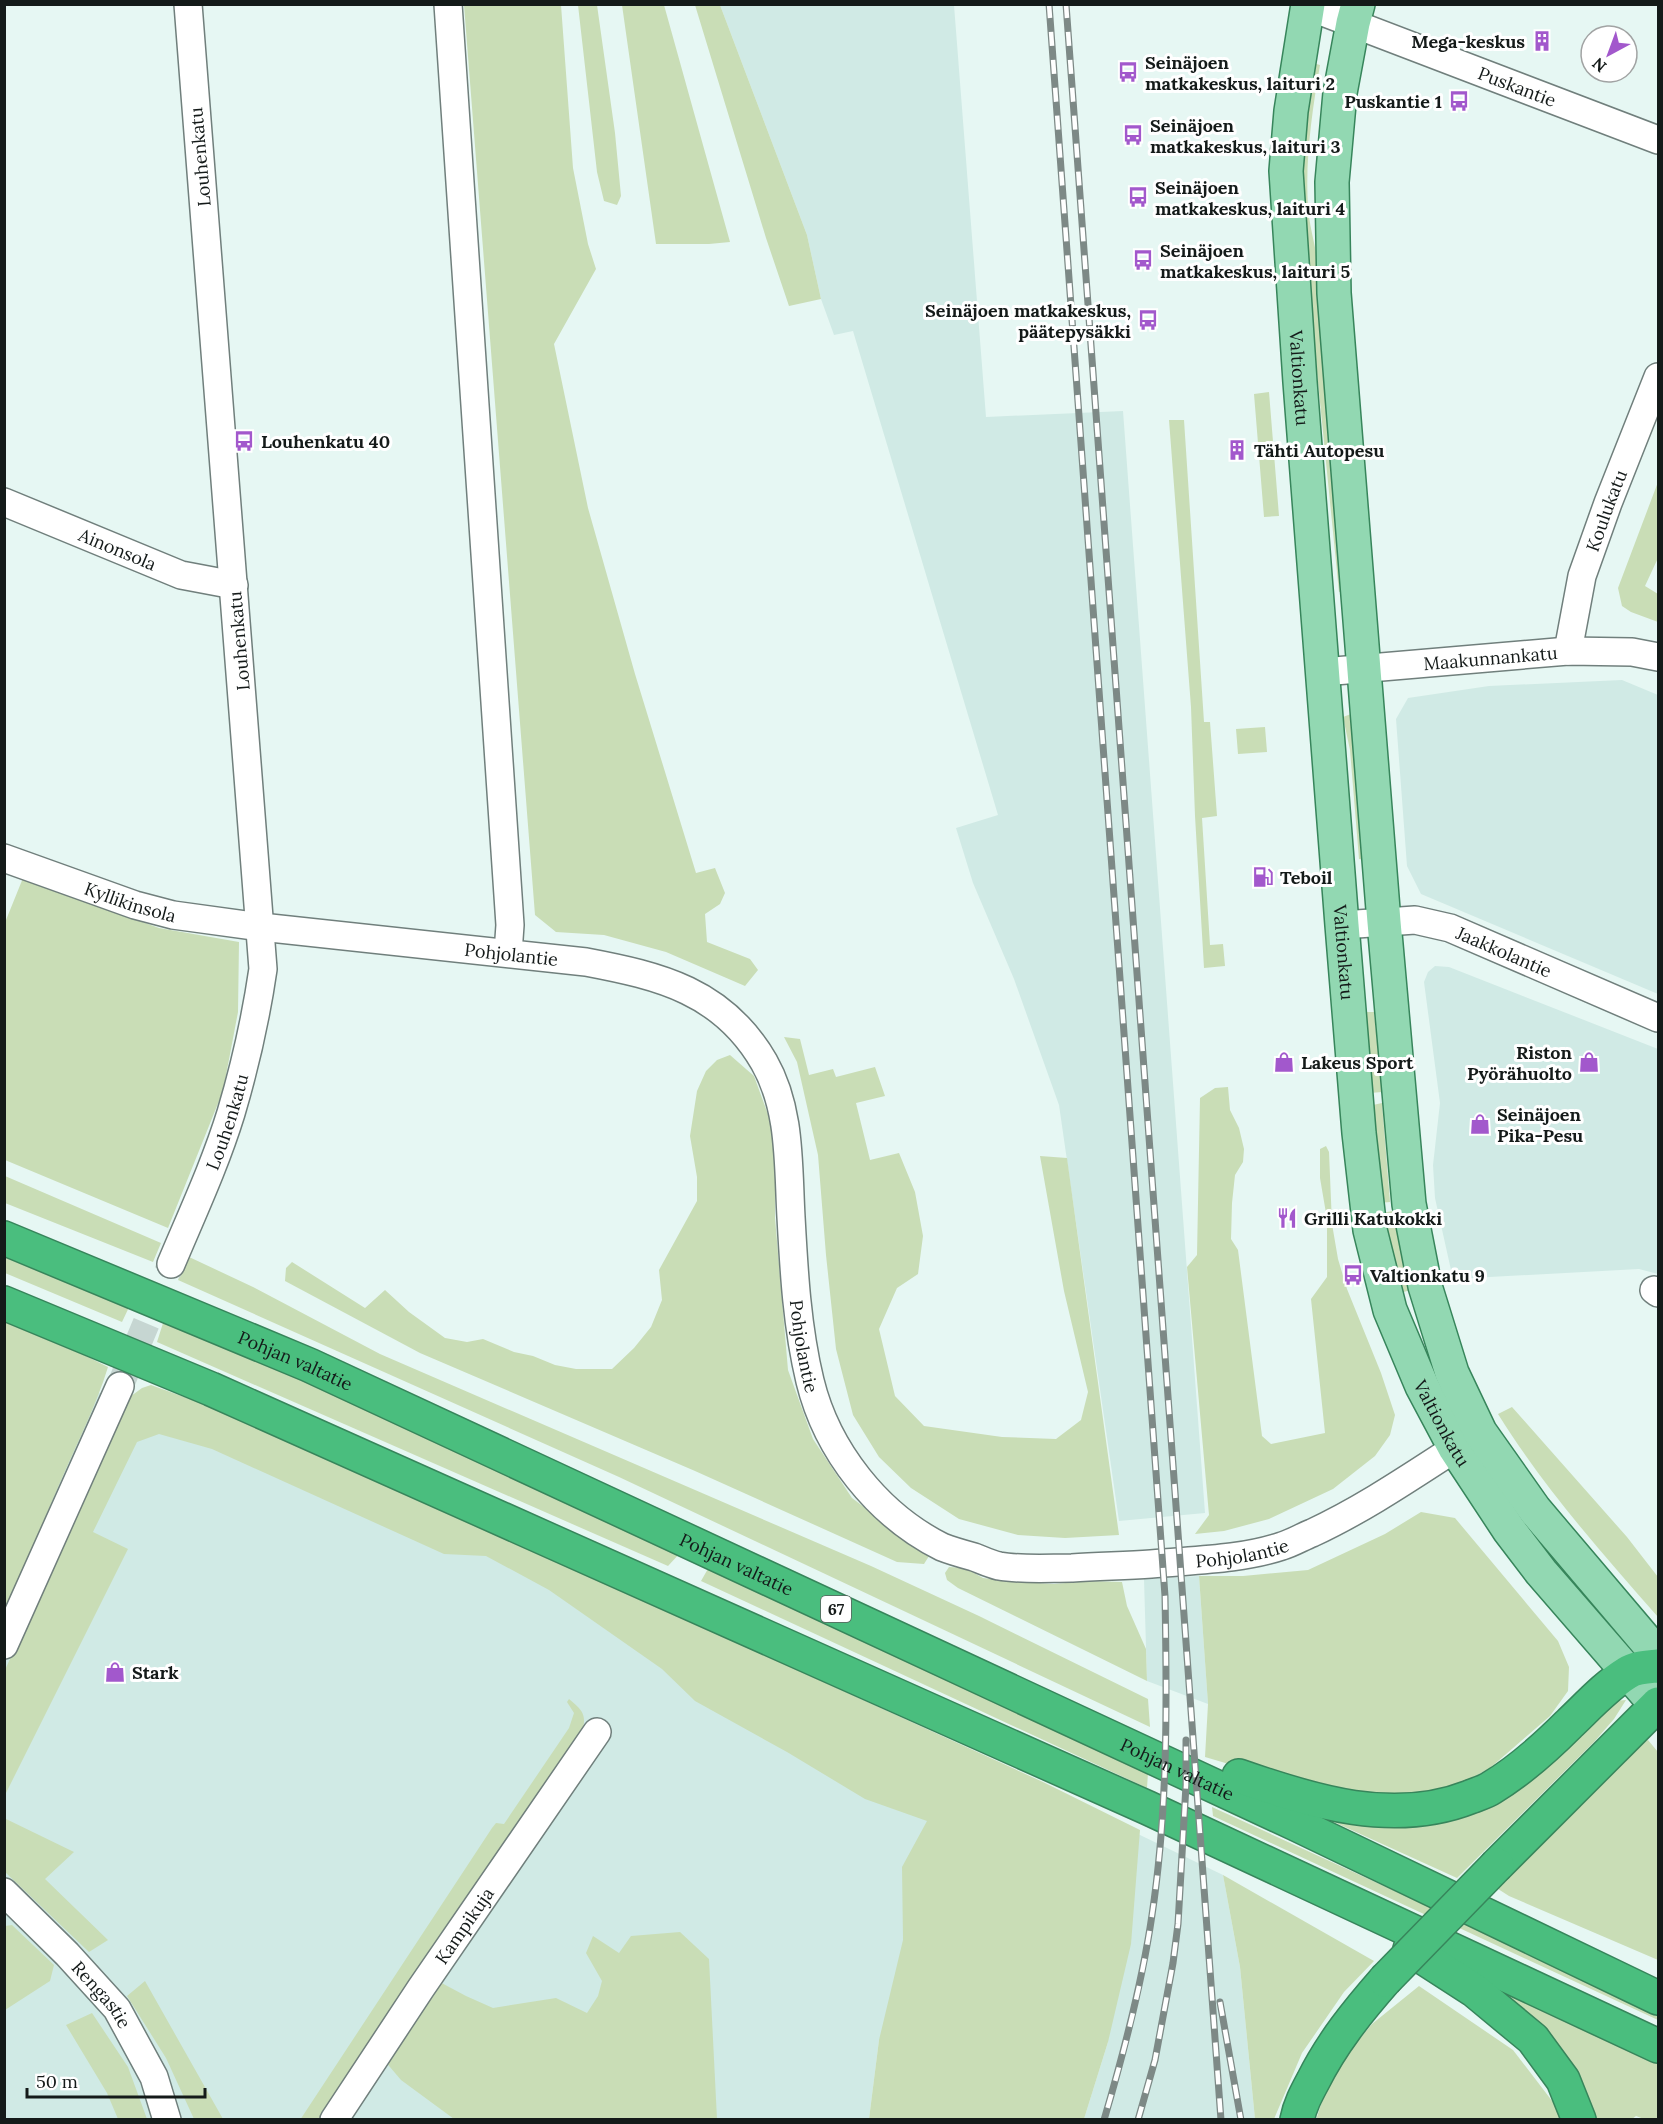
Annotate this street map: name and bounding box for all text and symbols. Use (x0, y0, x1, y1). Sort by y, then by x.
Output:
north arrow (1579, 24, 1639, 84)
building icon: Mega-keskus (1530, 29, 1554, 53)
place label: Mega-keskus (1411, 30, 1525, 53)
place label: Seinäjoen matkakeskus, laituri 2 (1145, 51, 1335, 95)
text: N (1588, 54, 1610, 77)
bus stop icon: Seinäjoen matkakeskus, laituri 2 (1116, 60, 1140, 84)
street label: Puskantie (1475, 61, 1560, 112)
bus stop icon: Puskantie 1 (1447, 89, 1471, 113)
place label: Puskantie 1 (1344, 90, 1442, 113)
street label: Louhenkatu (184, 106, 216, 208)
place label: Seinäjoen matkakeskus, laituri 3 (1150, 114, 1341, 158)
bus stop icon: Seinäjoen matkakeskus, laituri 3 (1121, 123, 1145, 147)
place label: Seinäjoen matkakeskus, laituri 4 (1155, 176, 1346, 220)
bus stop icon: Seinäjoen matkakeskus, laituri 4 (1126, 185, 1150, 209)
place label: Seinäjoen matkakeskus, laituri 5 (1160, 239, 1351, 283)
bus stop icon: Seinäjoen matkakeskus, laituri 5 (1131, 248, 1155, 272)
place label: Seinäjoen matkakeskus, päätepysäkki (925, 299, 1131, 343)
bus stop icon: Seinäjoen matkakeskus, päätepysäkki (1136, 308, 1160, 332)
street label: Valtionkatu (1285, 329, 1315, 427)
bus stop icon: Louhenkatu 40 (232, 429, 256, 453)
place label: Louhenkatu 40 (261, 430, 390, 453)
building icon: Tähti Autopesu (1225, 438, 1249, 462)
place label: Tähti Autopesu (1254, 439, 1384, 462)
street label: Koulukatu (1580, 466, 1632, 554)
street label: Ainonsola (75, 522, 160, 575)
street label: Louhenkatu (223, 590, 255, 692)
street label: Maakunnankatu (1423, 640, 1558, 675)
fuel station icon: Teboil (1251, 865, 1275, 889)
place label: Teboil (1280, 866, 1333, 889)
street label: Kyllikinsola (82, 876, 179, 927)
street label: Valtionkatu (1329, 903, 1360, 1001)
street label: Jaakkolantie (1452, 920, 1555, 982)
street label: Pohjolantie (463, 937, 559, 970)
place label: Riston Pyörähuolto (1467, 1041, 1573, 1085)
shop icon: Lakeus Sport (1272, 1050, 1296, 1074)
shop icon: Riston Pyörähuolto (1577, 1050, 1601, 1074)
place label: Lakeus Sport (1301, 1051, 1414, 1074)
street label: Louhenkatu (200, 1071, 253, 1173)
place label: Seinäjoen Pika-Pesu (1497, 1103, 1583, 1147)
shop icon: Seinäjoen Pika-Pesu (1468, 1112, 1492, 1136)
restaurant icon: Grilli Katukokki (1275, 1206, 1299, 1230)
place label: Grilli Katukokki (1304, 1207, 1442, 1230)
bus stop icon: Valtionkatu 9 (1341, 1263, 1365, 1287)
place label: Valtionkatu 9 (1370, 1264, 1485, 1287)
street label: Pohjolantie (785, 1298, 824, 1395)
street label: Pohjan valtatie (235, 1325, 357, 1395)
street label: Valtionkatu (1409, 1375, 1476, 1471)
street label: Pohjan valtatie (676, 1528, 797, 1600)
street label: Pohjolantie (1195, 1533, 1292, 1572)
road number: 67 (821, 1596, 851, 1622)
shop icon: Stark (103, 1660, 127, 1684)
place label: Stark (132, 1661, 179, 1684)
street label: Pohjan valtatie (1117, 1733, 1238, 1805)
street label: Kampikuja (430, 1883, 498, 1968)
street label: Rengastie (67, 1956, 137, 2032)
scale bar (27, 2061, 206, 2099)
text: 50 m (36, 2070, 78, 2093)

